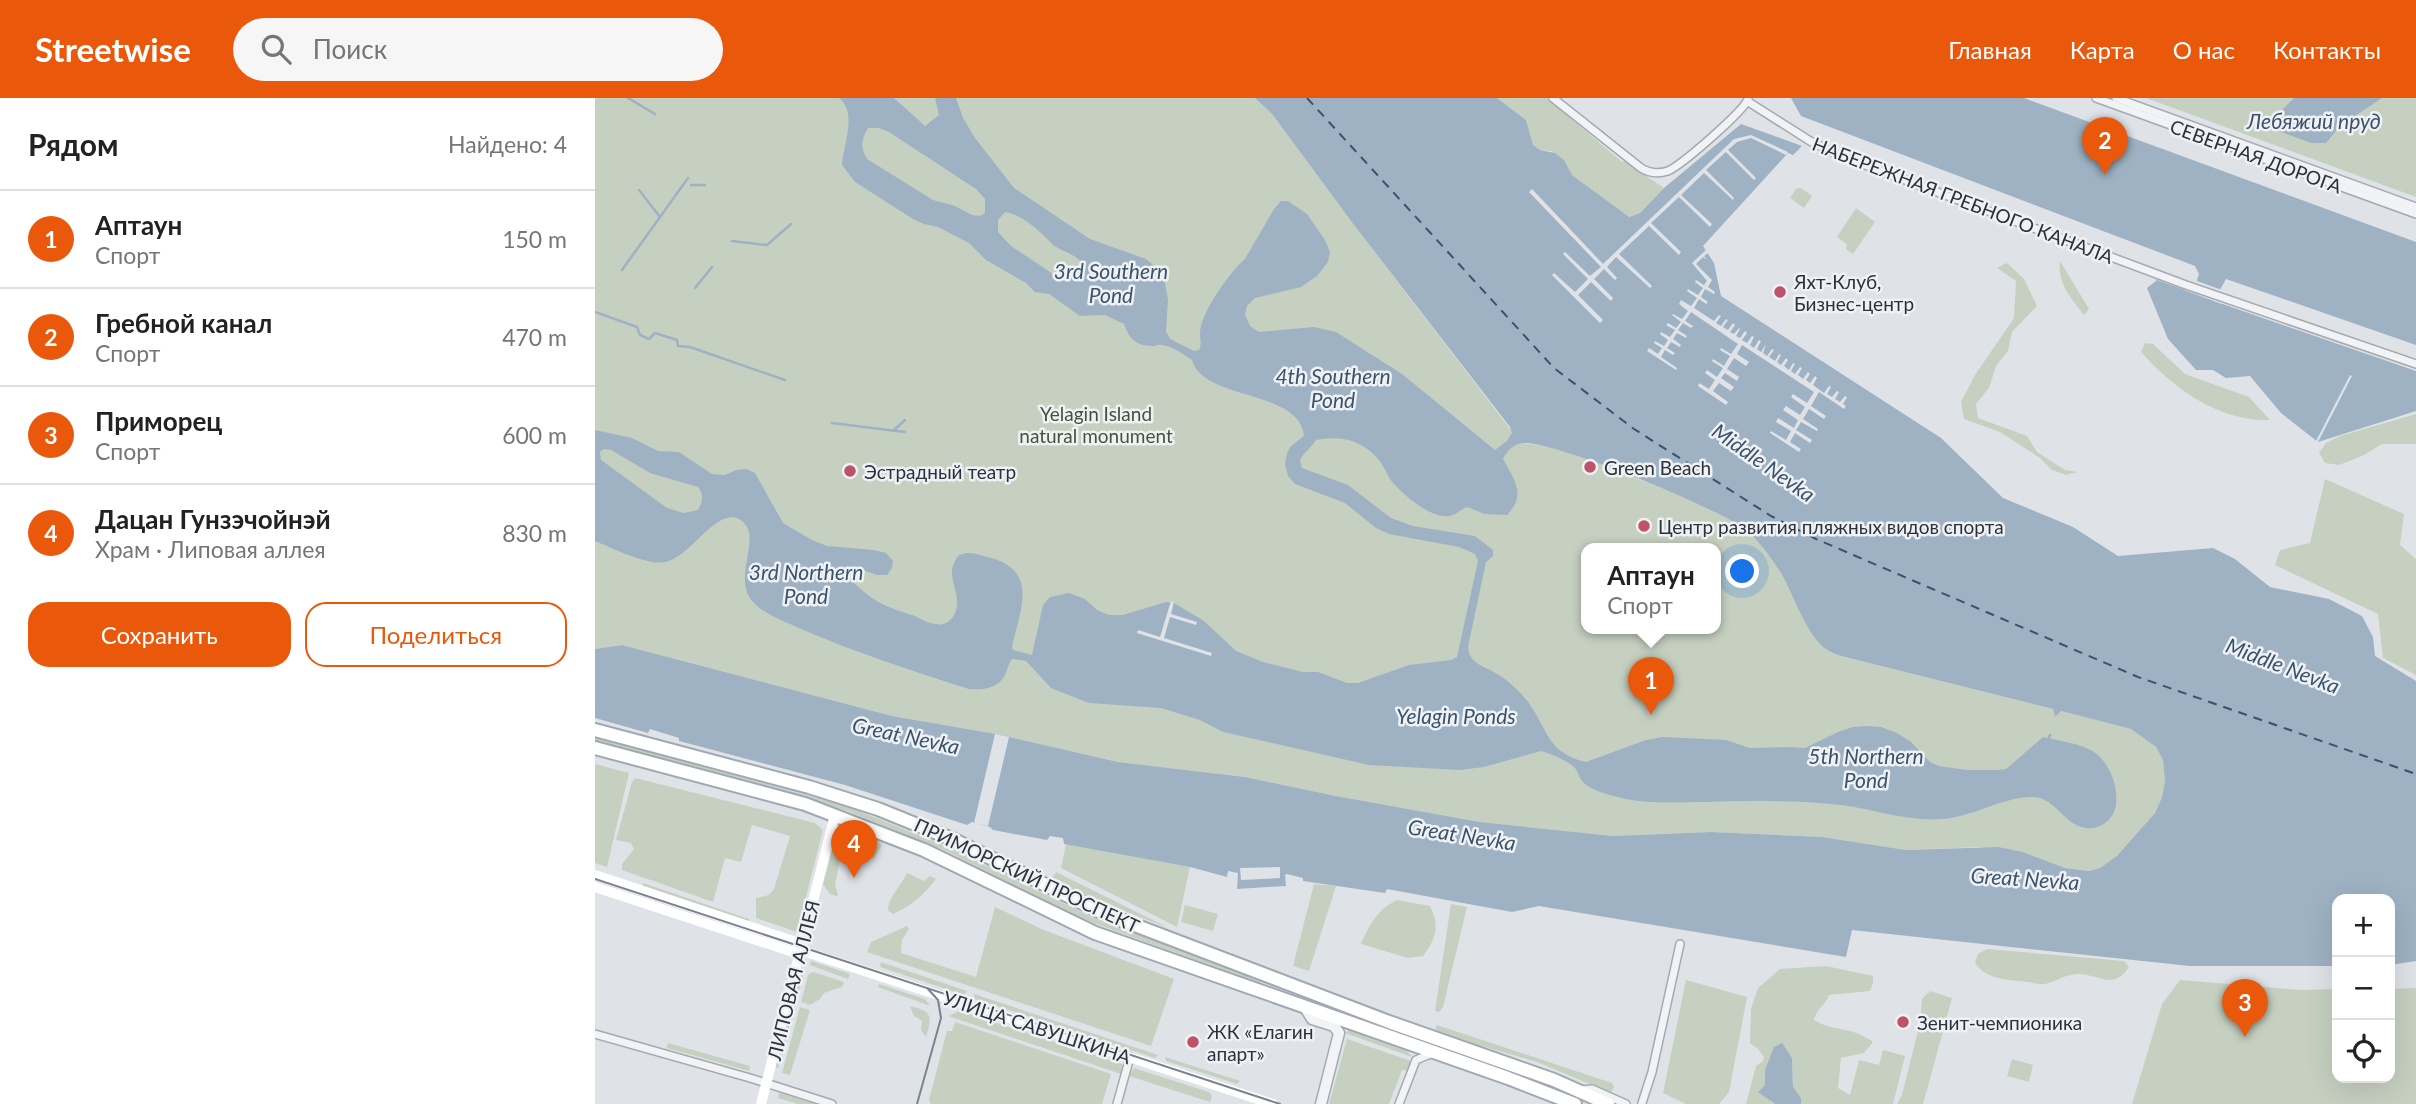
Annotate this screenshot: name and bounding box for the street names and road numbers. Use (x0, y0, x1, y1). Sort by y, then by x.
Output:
street label: СЕВЕРНАЯ ДОРОГА (2167, 114, 2345, 198)
street label: НАБЕРЕЖНАЯ ГРЕБНОГО КАНАЛА (1809, 132, 2117, 268)
street label: ПРИМОРСКИЙ ПРОСПЕКТ (911, 813, 1143, 937)
street label: ЛИПОВАЯ АЛЛЕЯ (762, 898, 824, 1063)
street label: УЛИЦА САВУШКИНА (940, 986, 1134, 1068)

